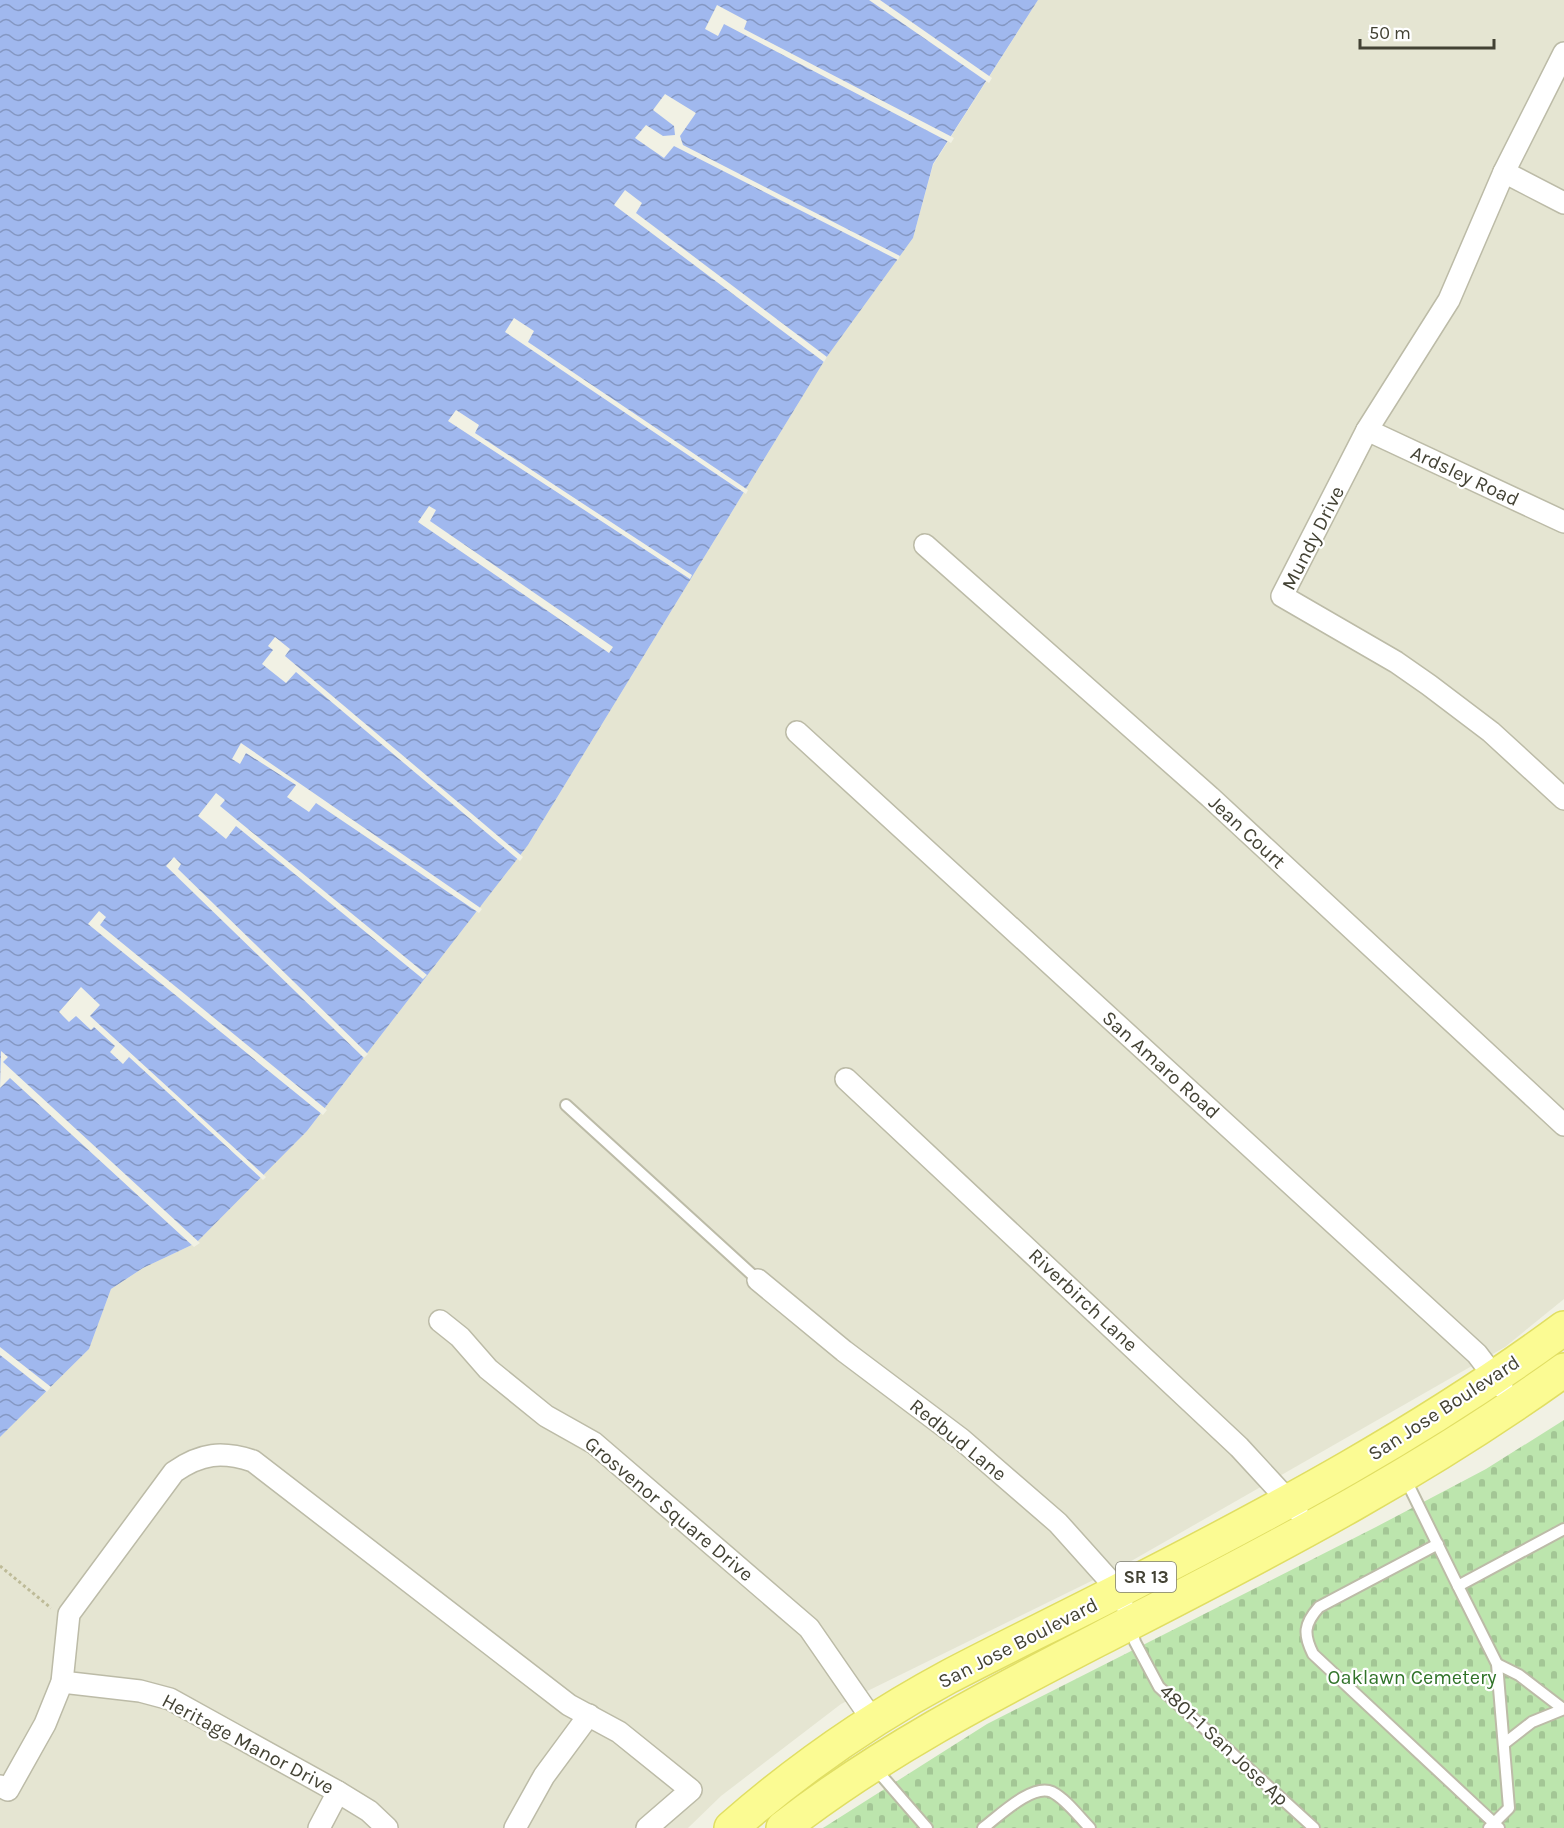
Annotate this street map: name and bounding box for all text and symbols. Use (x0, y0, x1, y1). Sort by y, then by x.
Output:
scale bar (1360, 12, 1494, 50)
text: 50 m (1369, 22, 1411, 44)
street label: Ardsley Road (1407, 441, 1523, 511)
street label: Mundy Drive (1277, 482, 1349, 594)
street label: Jean Court (1204, 791, 1290, 874)
street label: San Amaro Road (1098, 1006, 1224, 1124)
street label: Riverbirch Lane (1024, 1244, 1142, 1356)
street label: San Jose Boulevard (1364, 1350, 1524, 1466)
street label: Redbud Lane (905, 1394, 1011, 1486)
street label: Grosvenor Square Drive (580, 1432, 758, 1586)
road number: SR 13 (1116, 1562, 1176, 1592)
street label: San Jose Boulevard (934, 1593, 1102, 1693)
park label: Oaklawn Cemetery (1328, 1666, 1496, 1689)
street label: 4801-1 San Jose Ap (1155, 1679, 1293, 1811)
street label: Heritage Manor Drive (158, 1689, 338, 1799)

